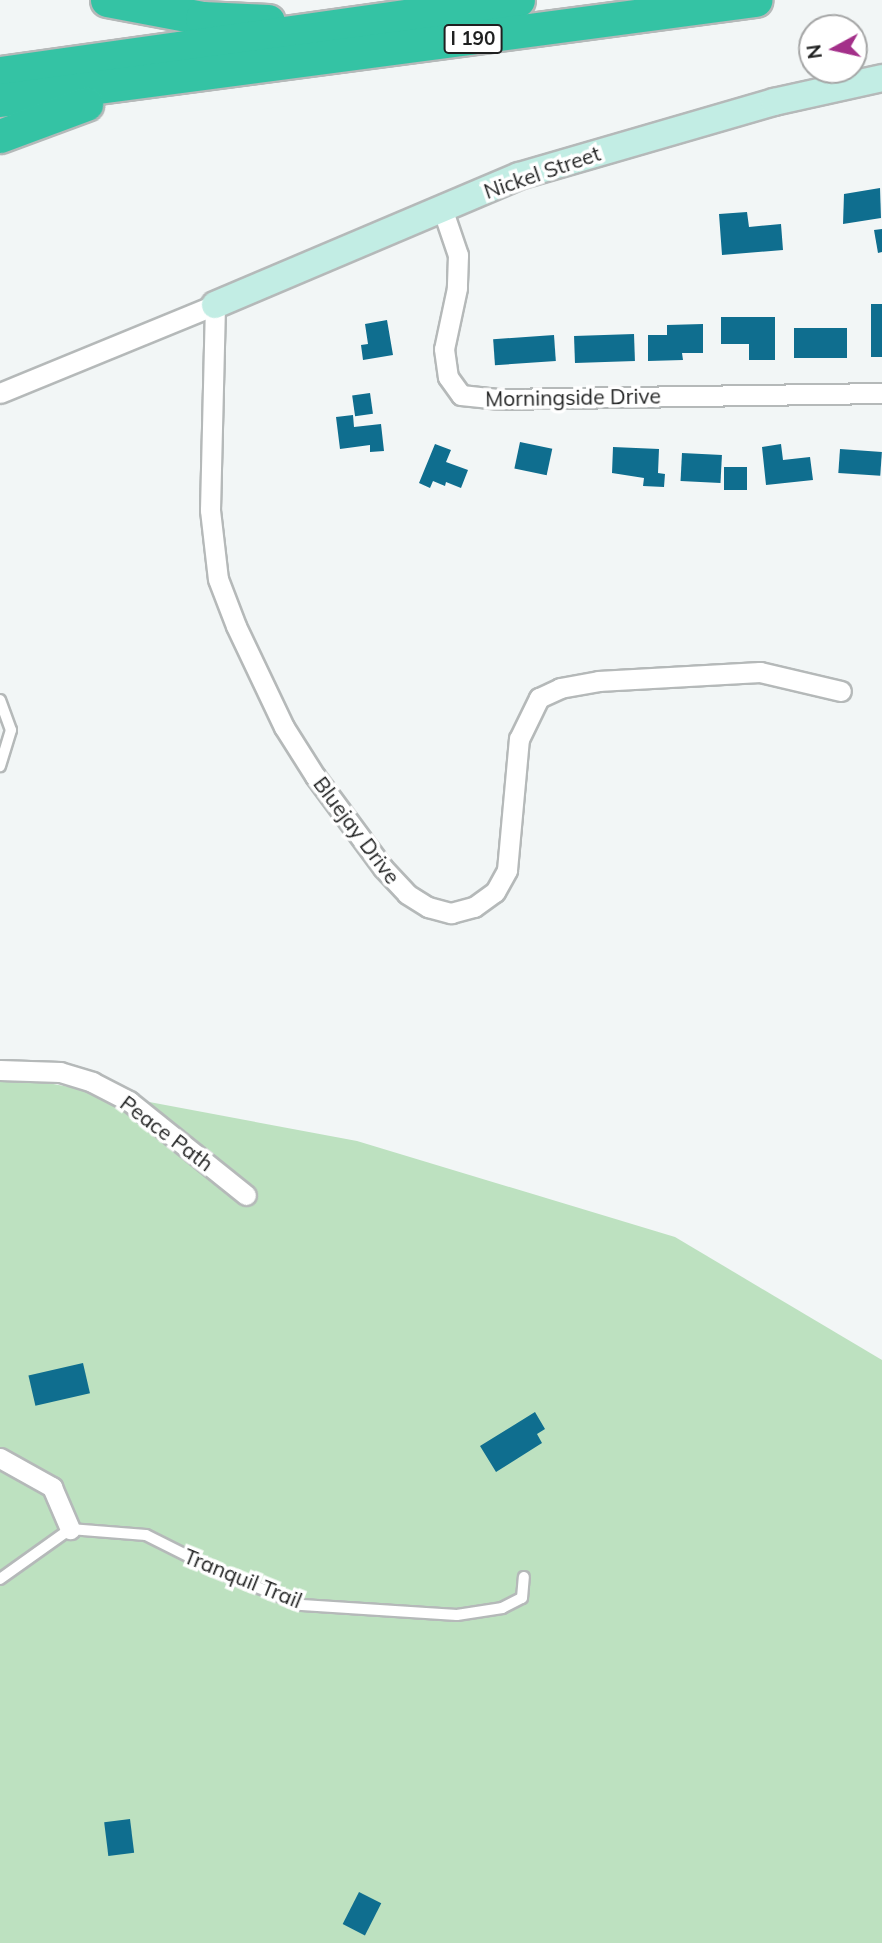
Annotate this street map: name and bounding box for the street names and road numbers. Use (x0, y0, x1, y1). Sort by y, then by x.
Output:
road number: I 190 (443, 23, 503, 54)
street label: Nickel Street (480, 140, 604, 204)
street label: Morningside Drive (485, 383, 661, 411)
street label: Bluejay Drive (309, 771, 405, 889)
street label: Peace Path (116, 1090, 218, 1176)
street label: Tranquil Trail (180, 1543, 306, 1613)

